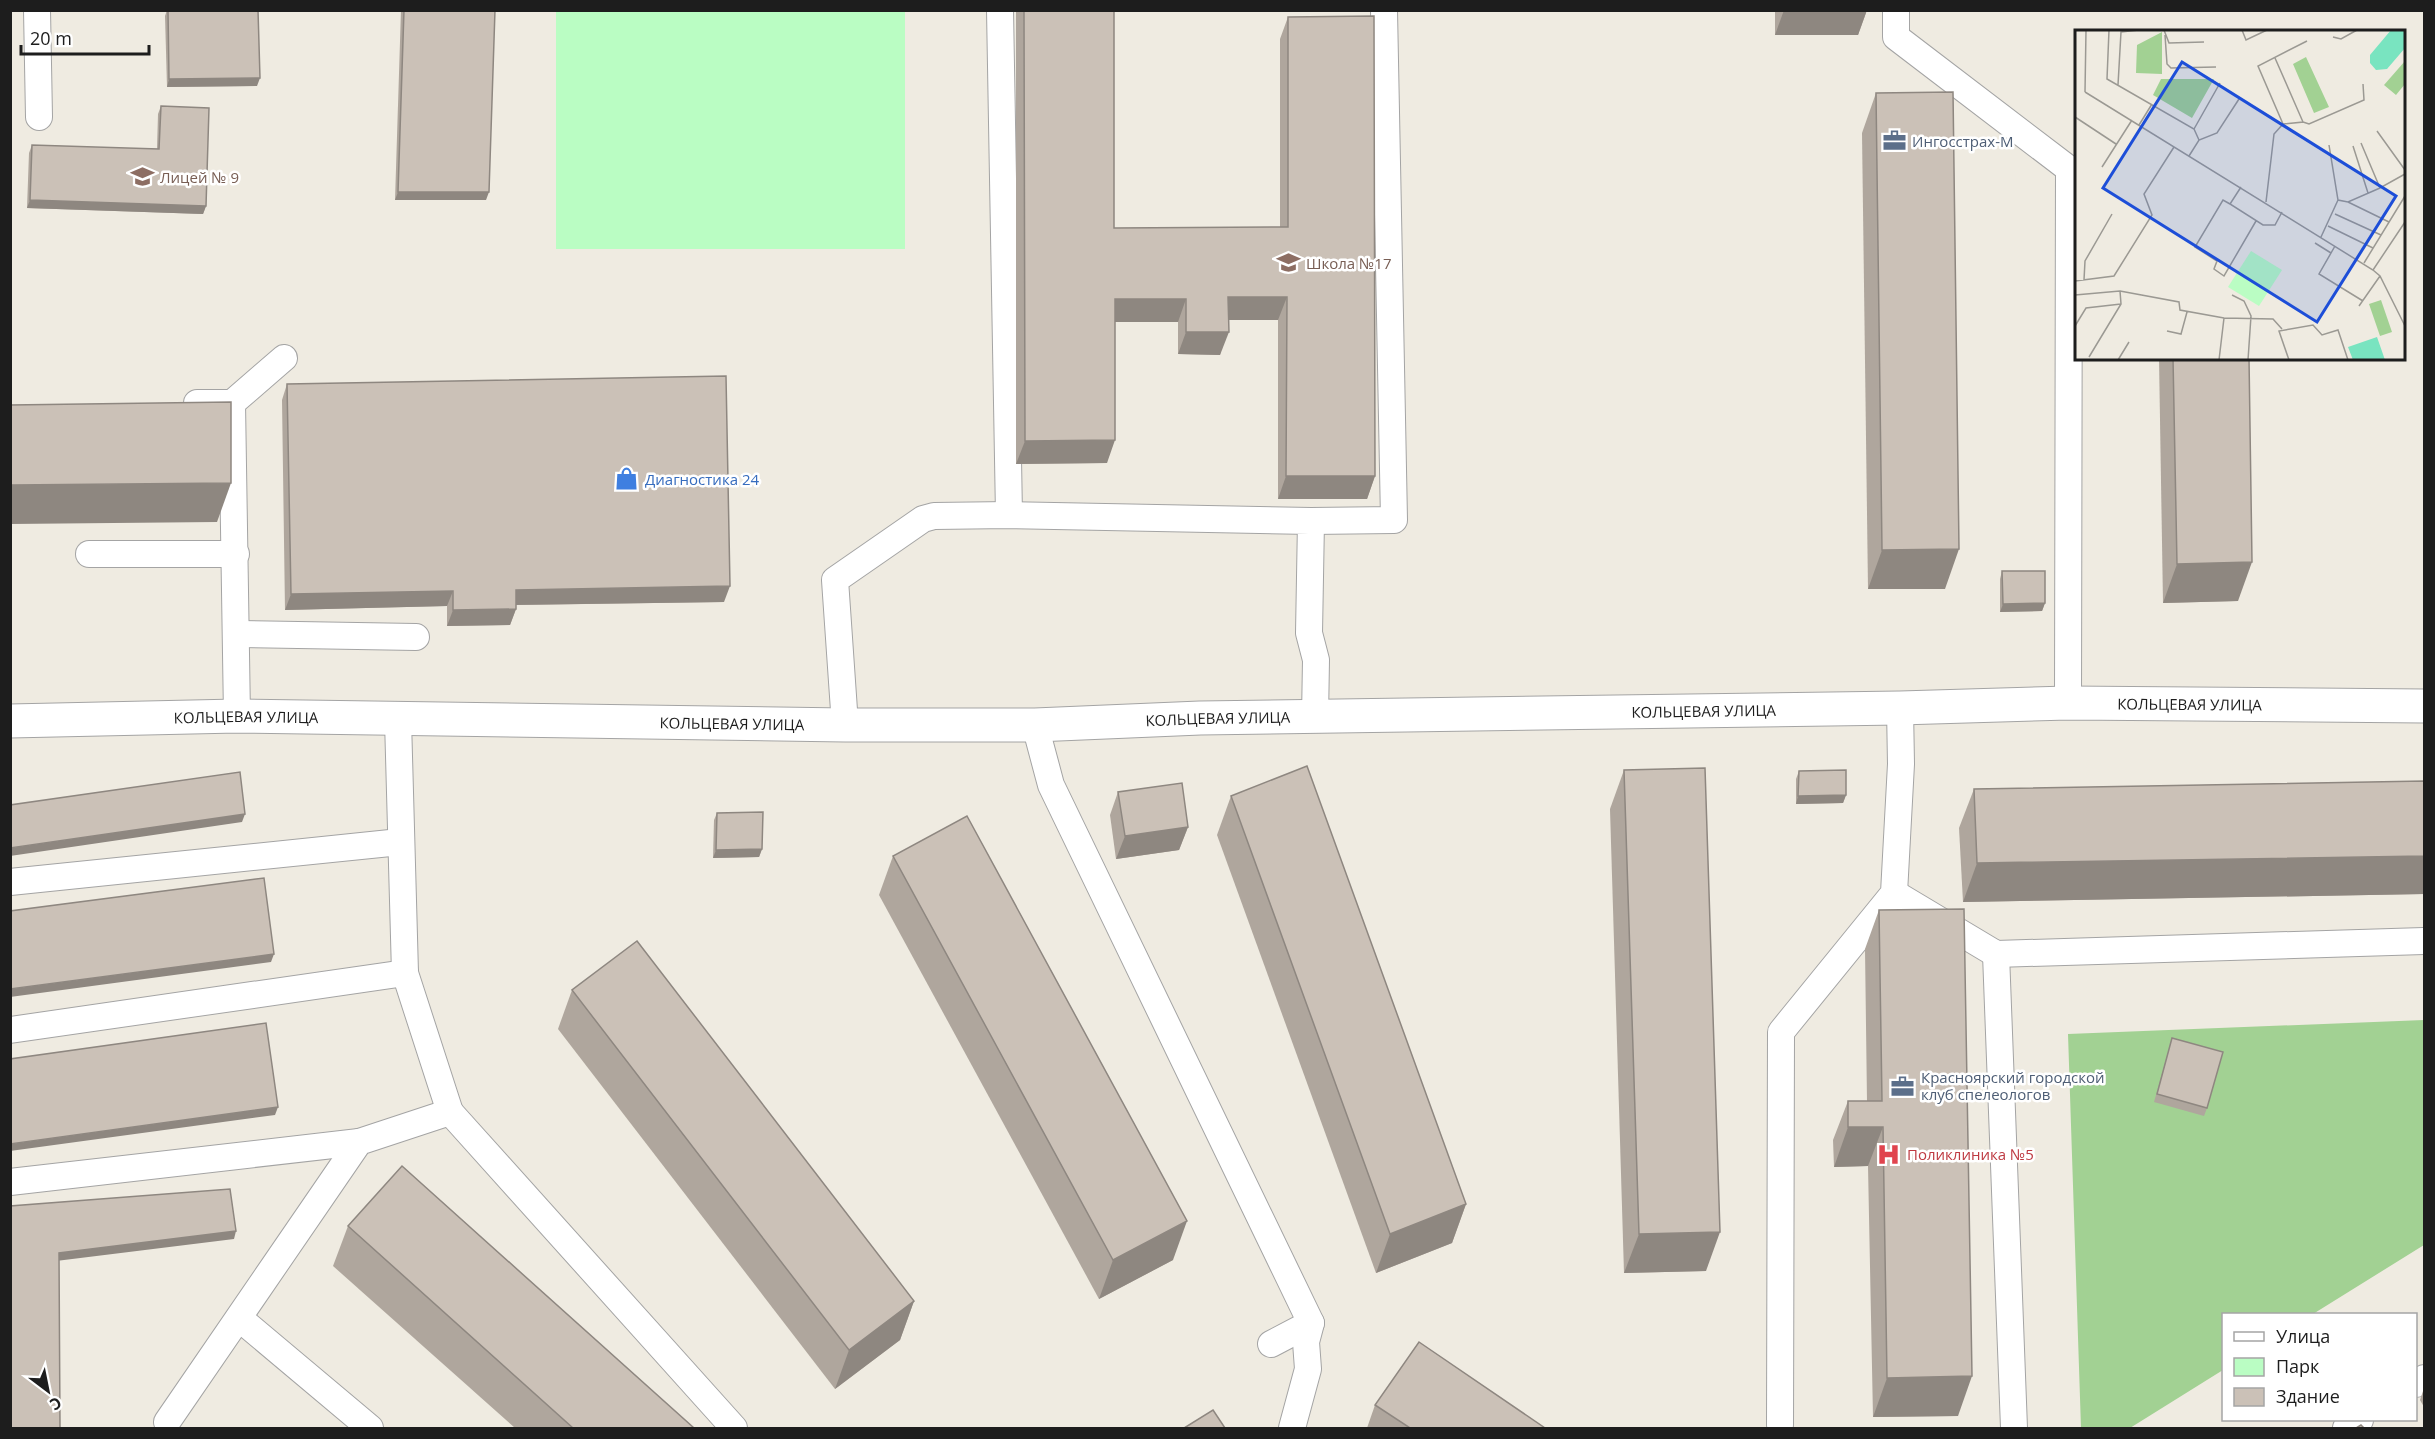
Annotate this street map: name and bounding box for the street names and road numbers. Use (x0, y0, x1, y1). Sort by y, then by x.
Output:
street label: КОЛЬЦЕВАЯ УЛИЦА (2117, 693, 2263, 715)
street label: КОЛЬЦЕВАЯ УЛИЦА (1631, 700, 1777, 722)
street label: КОЛЬЦЕВАЯ УЛИЦА (173, 706, 319, 727)
street label: КОЛЬЦЕВАЯ УЛИЦА (1145, 707, 1291, 730)
street label: КОЛЬЦЕВАЯ УЛИЦА (659, 712, 805, 734)

